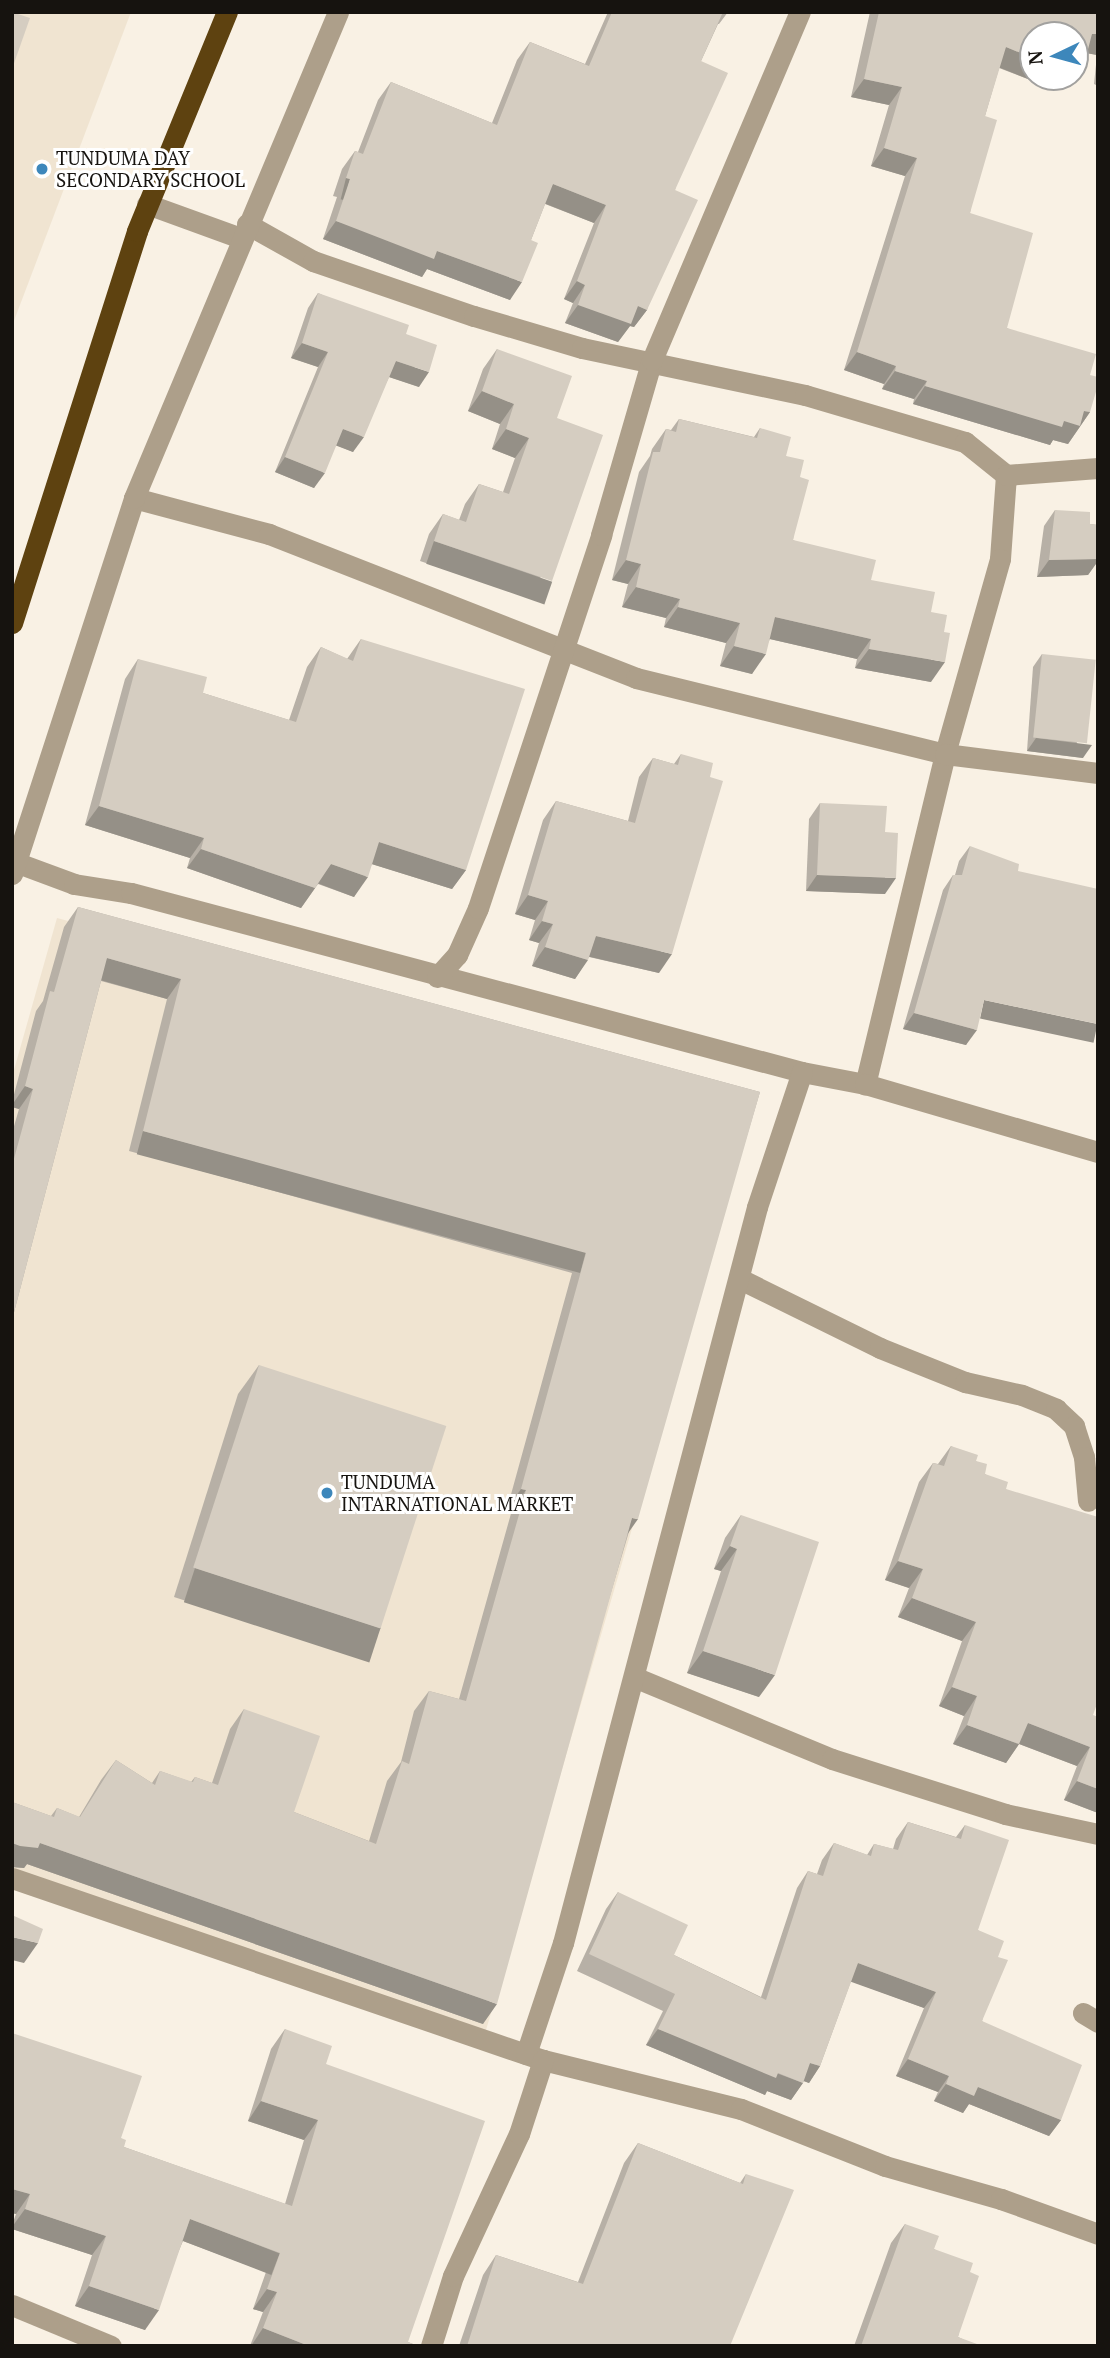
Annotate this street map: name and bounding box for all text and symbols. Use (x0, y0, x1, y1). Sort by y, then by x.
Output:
north arrow (1019, 21, 1089, 91)
text: N (1021, 49, 1048, 66)
place label: TUNDUMA DAY SECONDARY SCHOOL (56, 147, 245, 191)
marker: TUNDUMA DAY SECONDARY SCHOOL (34, 161, 50, 177)
place label: TUNDUMA INTARNATIONAL MARKET (341, 1471, 573, 1515)
marker: TUNDUMA INTARNATIONAL MARKET (319, 1485, 335, 1501)

